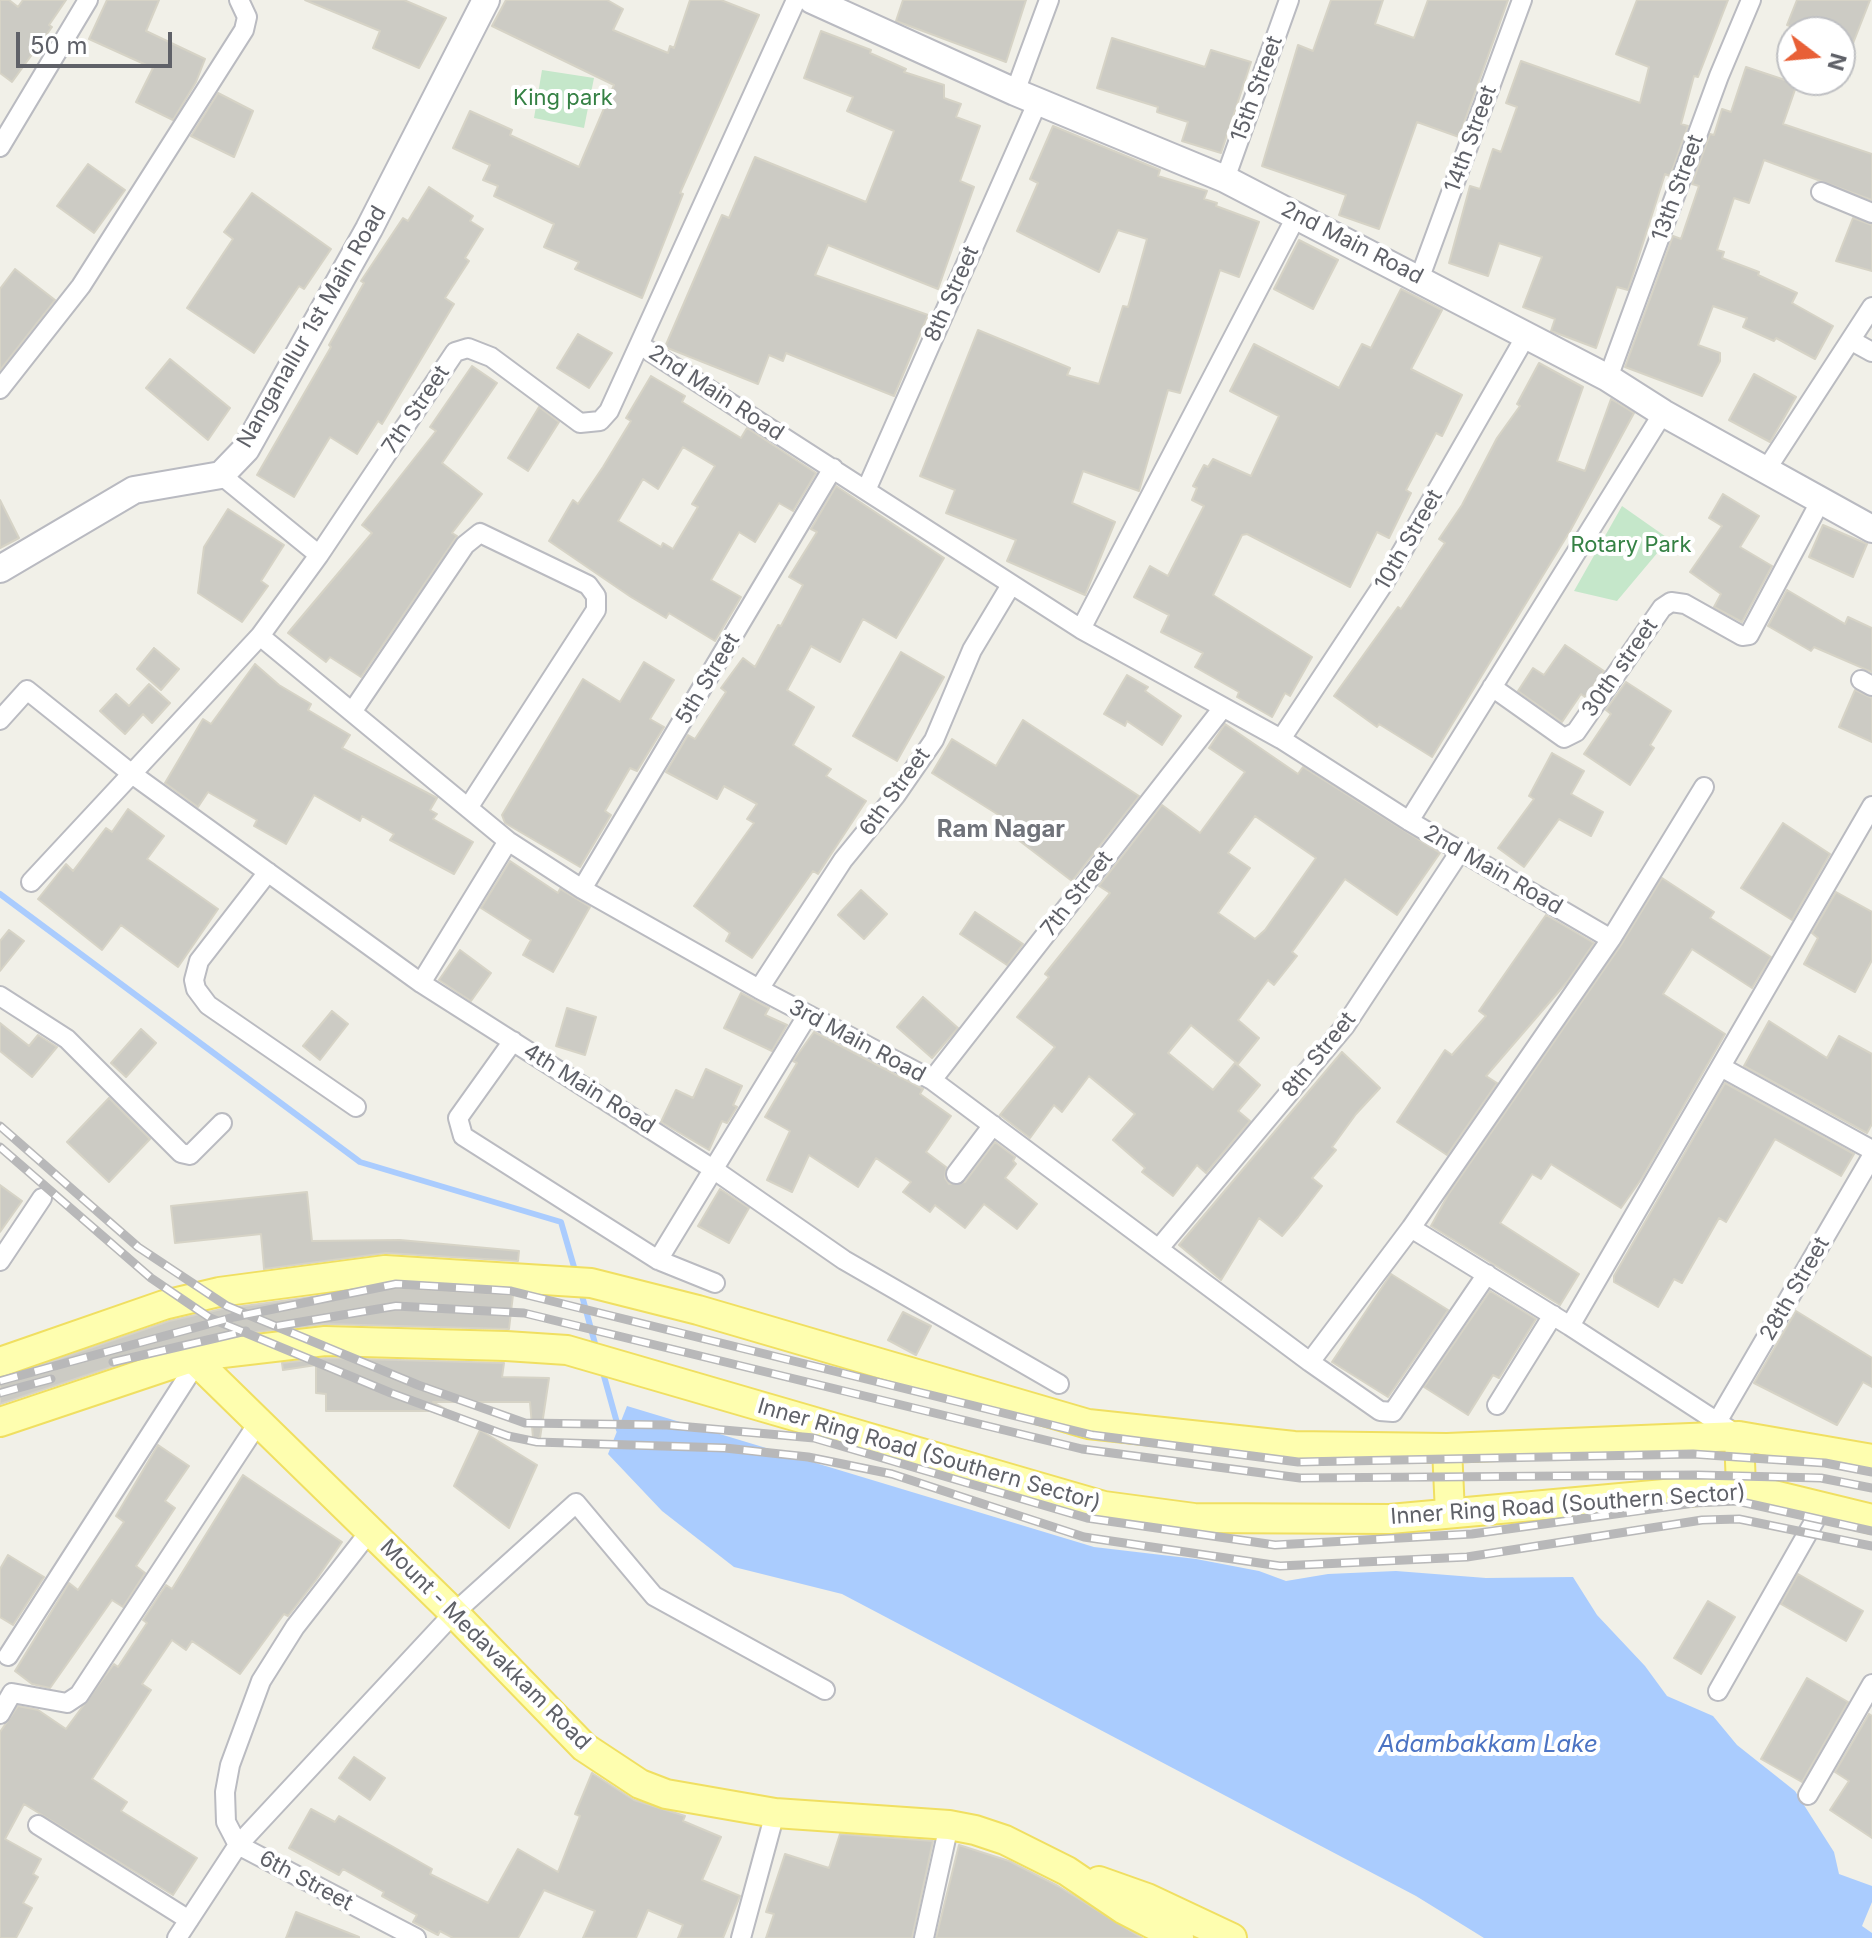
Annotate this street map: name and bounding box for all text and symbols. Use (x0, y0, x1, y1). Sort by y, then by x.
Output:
scale bar (20, 16, 176, 66)
north arrow (1776, 16, 1856, 96)
text: 50 m (30, 31, 88, 60)
street label: 15th Street (1226, 32, 1288, 146)
text: N (1822, 50, 1852, 74)
street label: 14th Street (1440, 82, 1502, 196)
park label: King park (513, 85, 613, 111)
street label: 13th Street (1647, 131, 1709, 245)
street label: 2nd Main Road (1277, 196, 1427, 290)
street label: Nanganallur 1st Main Road (232, 201, 392, 453)
street label: 8th Street (919, 242, 985, 346)
street label: 2nd Main Road (643, 339, 789, 447)
street label: 7th Street (377, 361, 455, 459)
street label: 10th Street (1370, 485, 1448, 595)
park label: Rotary Park (1571, 532, 1691, 558)
street label: 30th street (1577, 614, 1663, 722)
street label: 5th Street (670, 629, 746, 729)
street label: 6th Street (854, 743, 936, 841)
district label: Ram Nagar (937, 816, 1065, 844)
street label: 2nd Main Road (1419, 820, 1567, 920)
street label: 7th Street (1036, 846, 1118, 942)
street label: 3rd Main Road (784, 994, 930, 1088)
street label: 8th Street (1277, 1007, 1361, 1103)
street label: 4th Main Road (518, 1038, 660, 1140)
street label: 28th Street (1755, 1232, 1835, 1346)
street label: Inner Ring Road (Southern Sector) (754, 1393, 1104, 1517)
street label: Inner Ring Road (Southern Sector) (1390, 1479, 1746, 1531)
street label: Mount - Medavakkam Road (374, 1534, 596, 1756)
water label: Adambakkam Lake (1378, 1731, 1598, 1759)
street label: 6th Street (255, 1845, 357, 1917)

